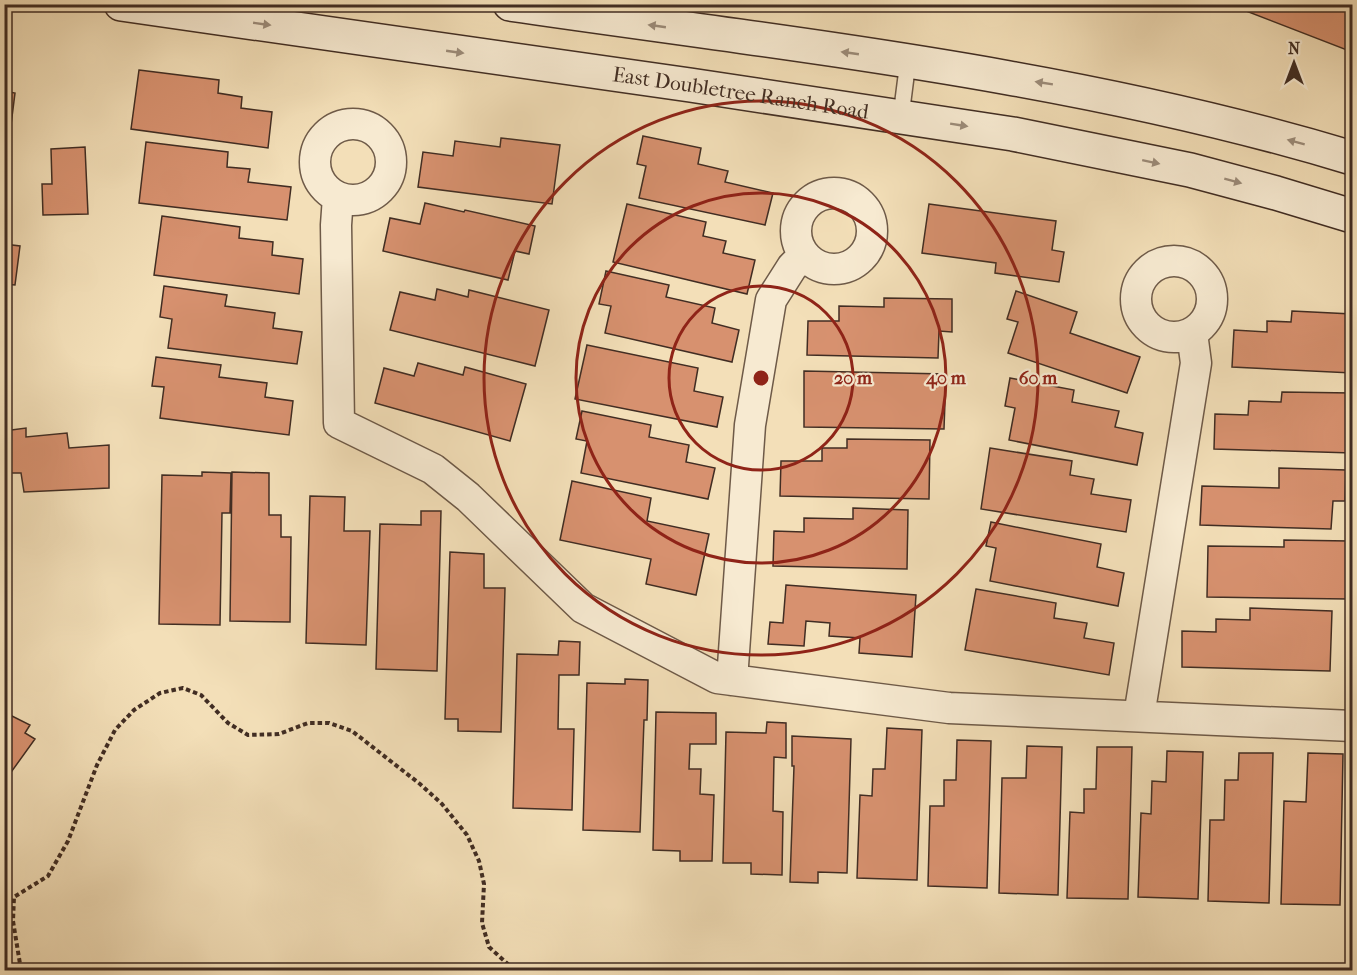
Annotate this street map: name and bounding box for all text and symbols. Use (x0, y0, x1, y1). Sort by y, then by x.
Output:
one-way arrow (253, 20, 272, 29)
one-way arrow (647, 21, 666, 30)
north arrow (1264, 33, 1324, 93)
text: N (1288, 39, 1301, 58)
one-way arrow (446, 47, 465, 56)
one-way arrow (840, 49, 859, 58)
street label: East Doubletree Ranch Road (611, 62, 871, 124)
one-way arrow (1034, 79, 1053, 88)
one-way arrow (950, 121, 969, 130)
one-way arrow (1287, 137, 1305, 147)
one-way arrow (1141, 158, 1160, 167)
one-way arrow (1224, 177, 1242, 187)
centre of rings (751, 368, 771, 388)
text: 20 m (834, 368, 873, 389)
text: 40 m (925, 368, 967, 389)
text: 60 m (1019, 368, 1058, 389)

